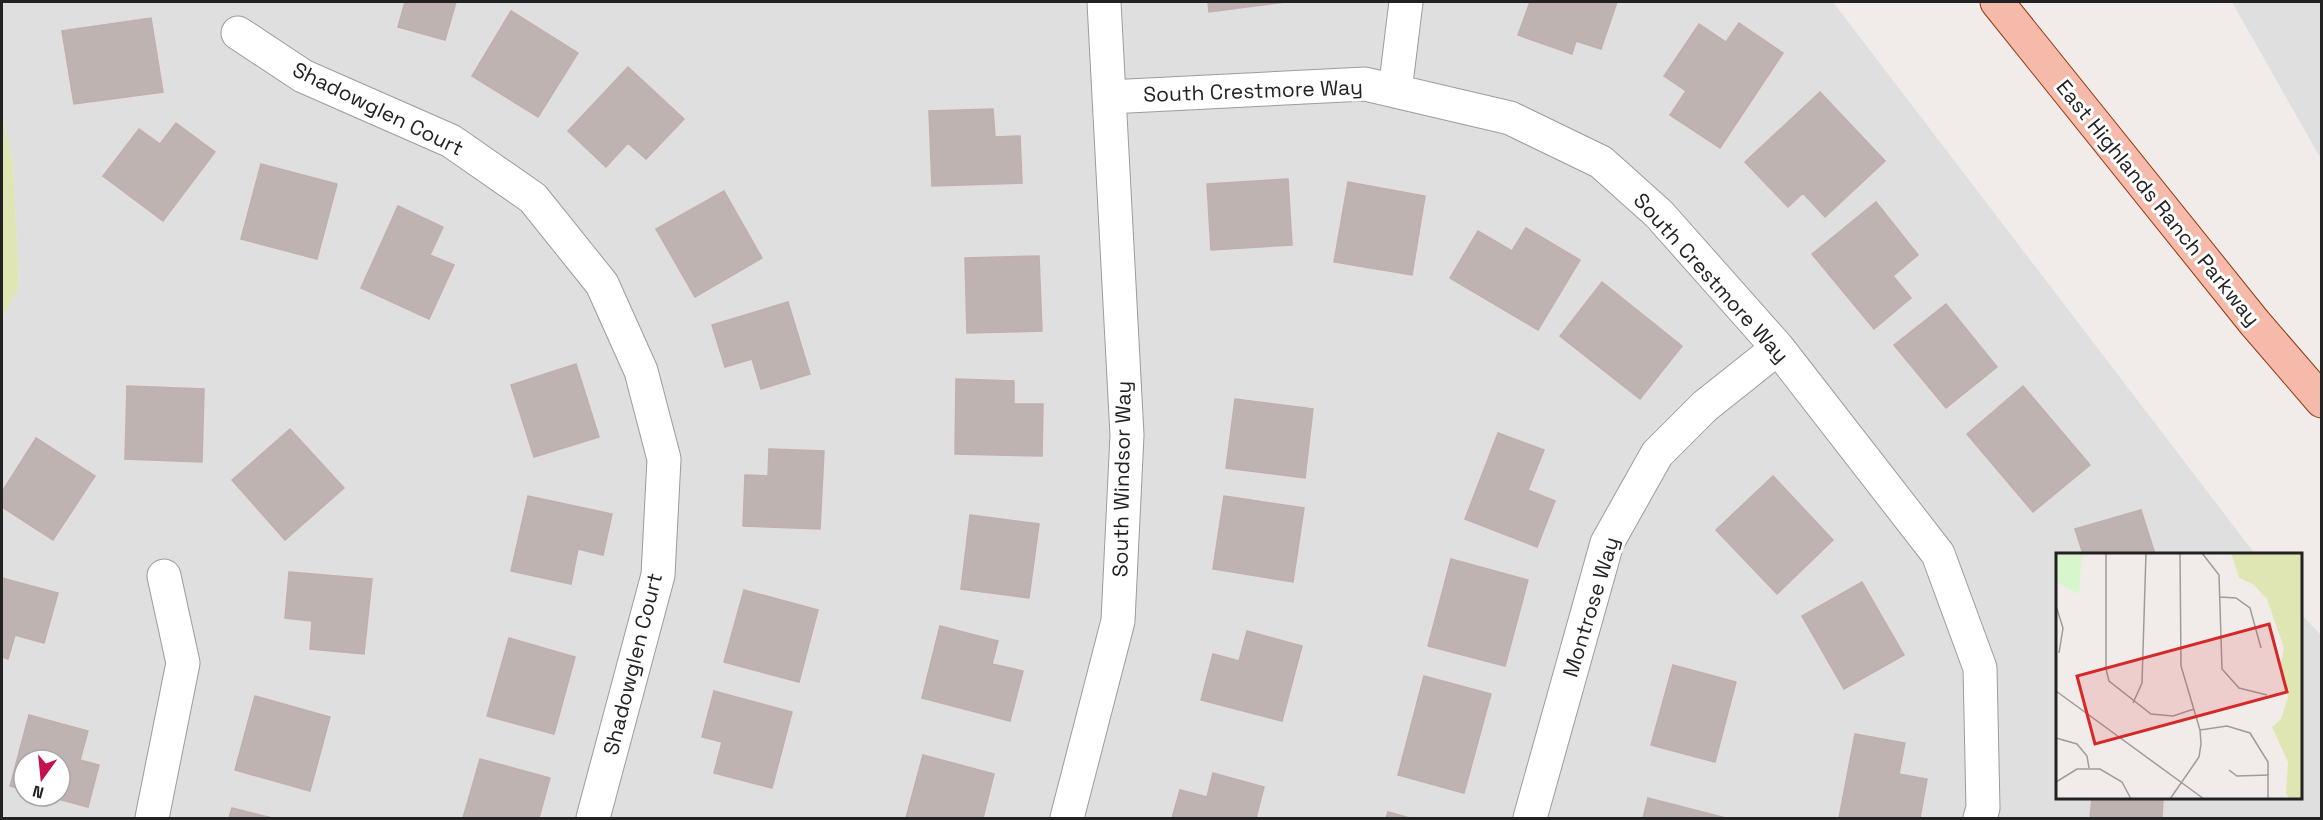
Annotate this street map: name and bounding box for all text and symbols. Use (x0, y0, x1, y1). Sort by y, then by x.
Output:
street label: Shadowglen Court (288, 56, 468, 162)
street label: South Crestmore Way (1143, 73, 1363, 108)
street label: East Highlands Ranch Parkway (2051, 74, 2266, 331)
street label: South Crestmore Way (1628, 187, 1795, 368)
street label: South Windsor Way (1106, 381, 1137, 577)
street label: Montrose Way (1556, 533, 1625, 680)
inset map (2056, 553, 2302, 799)
street label: Shadowglen Court (597, 570, 668, 758)
north arrow (12, 748, 72, 808)
text: N (30, 780, 46, 804)

